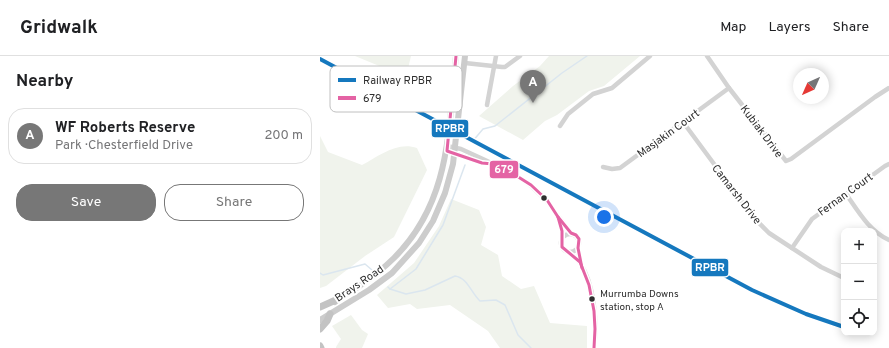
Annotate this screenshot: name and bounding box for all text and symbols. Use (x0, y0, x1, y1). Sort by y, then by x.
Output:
text: Gridwalk (20, 16, 98, 40)
text: Map (720, 19, 746, 36)
text: Layers (768, 19, 810, 36)
text: Share (832, 19, 869, 36)
legend (330, 66, 462, 112)
north arrow (793, 68, 829, 104)
pin: A (520, 70, 546, 103)
text: Nearby (16, 71, 73, 93)
text: Railway RPBR (363, 74, 432, 88)
text: 679 (363, 92, 382, 106)
street label: Kubiak Drive (737, 102, 786, 161)
street label: Masjakin Court (635, 107, 702, 161)
text: WF Roberts Reserve (55, 119, 195, 138)
line badge: RPBR (431, 119, 469, 138)
text: RPBR (435, 122, 465, 136)
text: A (25, 128, 35, 144)
text: 200 m (264, 128, 303, 144)
text: Park · Chesterfield Drive (55, 138, 193, 154)
line badge: 679 (489, 160, 519, 179)
street label: Camarsh Drive (708, 162, 764, 228)
text: 679 (494, 163, 514, 177)
street label: Fernan Court (815, 170, 876, 219)
button: Save (16, 184, 156, 221)
button: Share (164, 184, 304, 221)
unlabelled marker (539, 193, 549, 203)
your location (594, 207, 614, 227)
map controls (841, 228, 877, 336)
button: + (841, 228, 877, 264)
line badge: RPBR (691, 258, 729, 277)
text: RPBR (695, 261, 725, 275)
street label: Brays Road (332, 262, 387, 305)
button: − (841, 264, 877, 300)
place label: Murrumba Downs station, stop A (600, 288, 679, 314)
marker: Murrumba Downs station, stop A (587, 294, 597, 304)
button: locate (841, 300, 877, 336)

